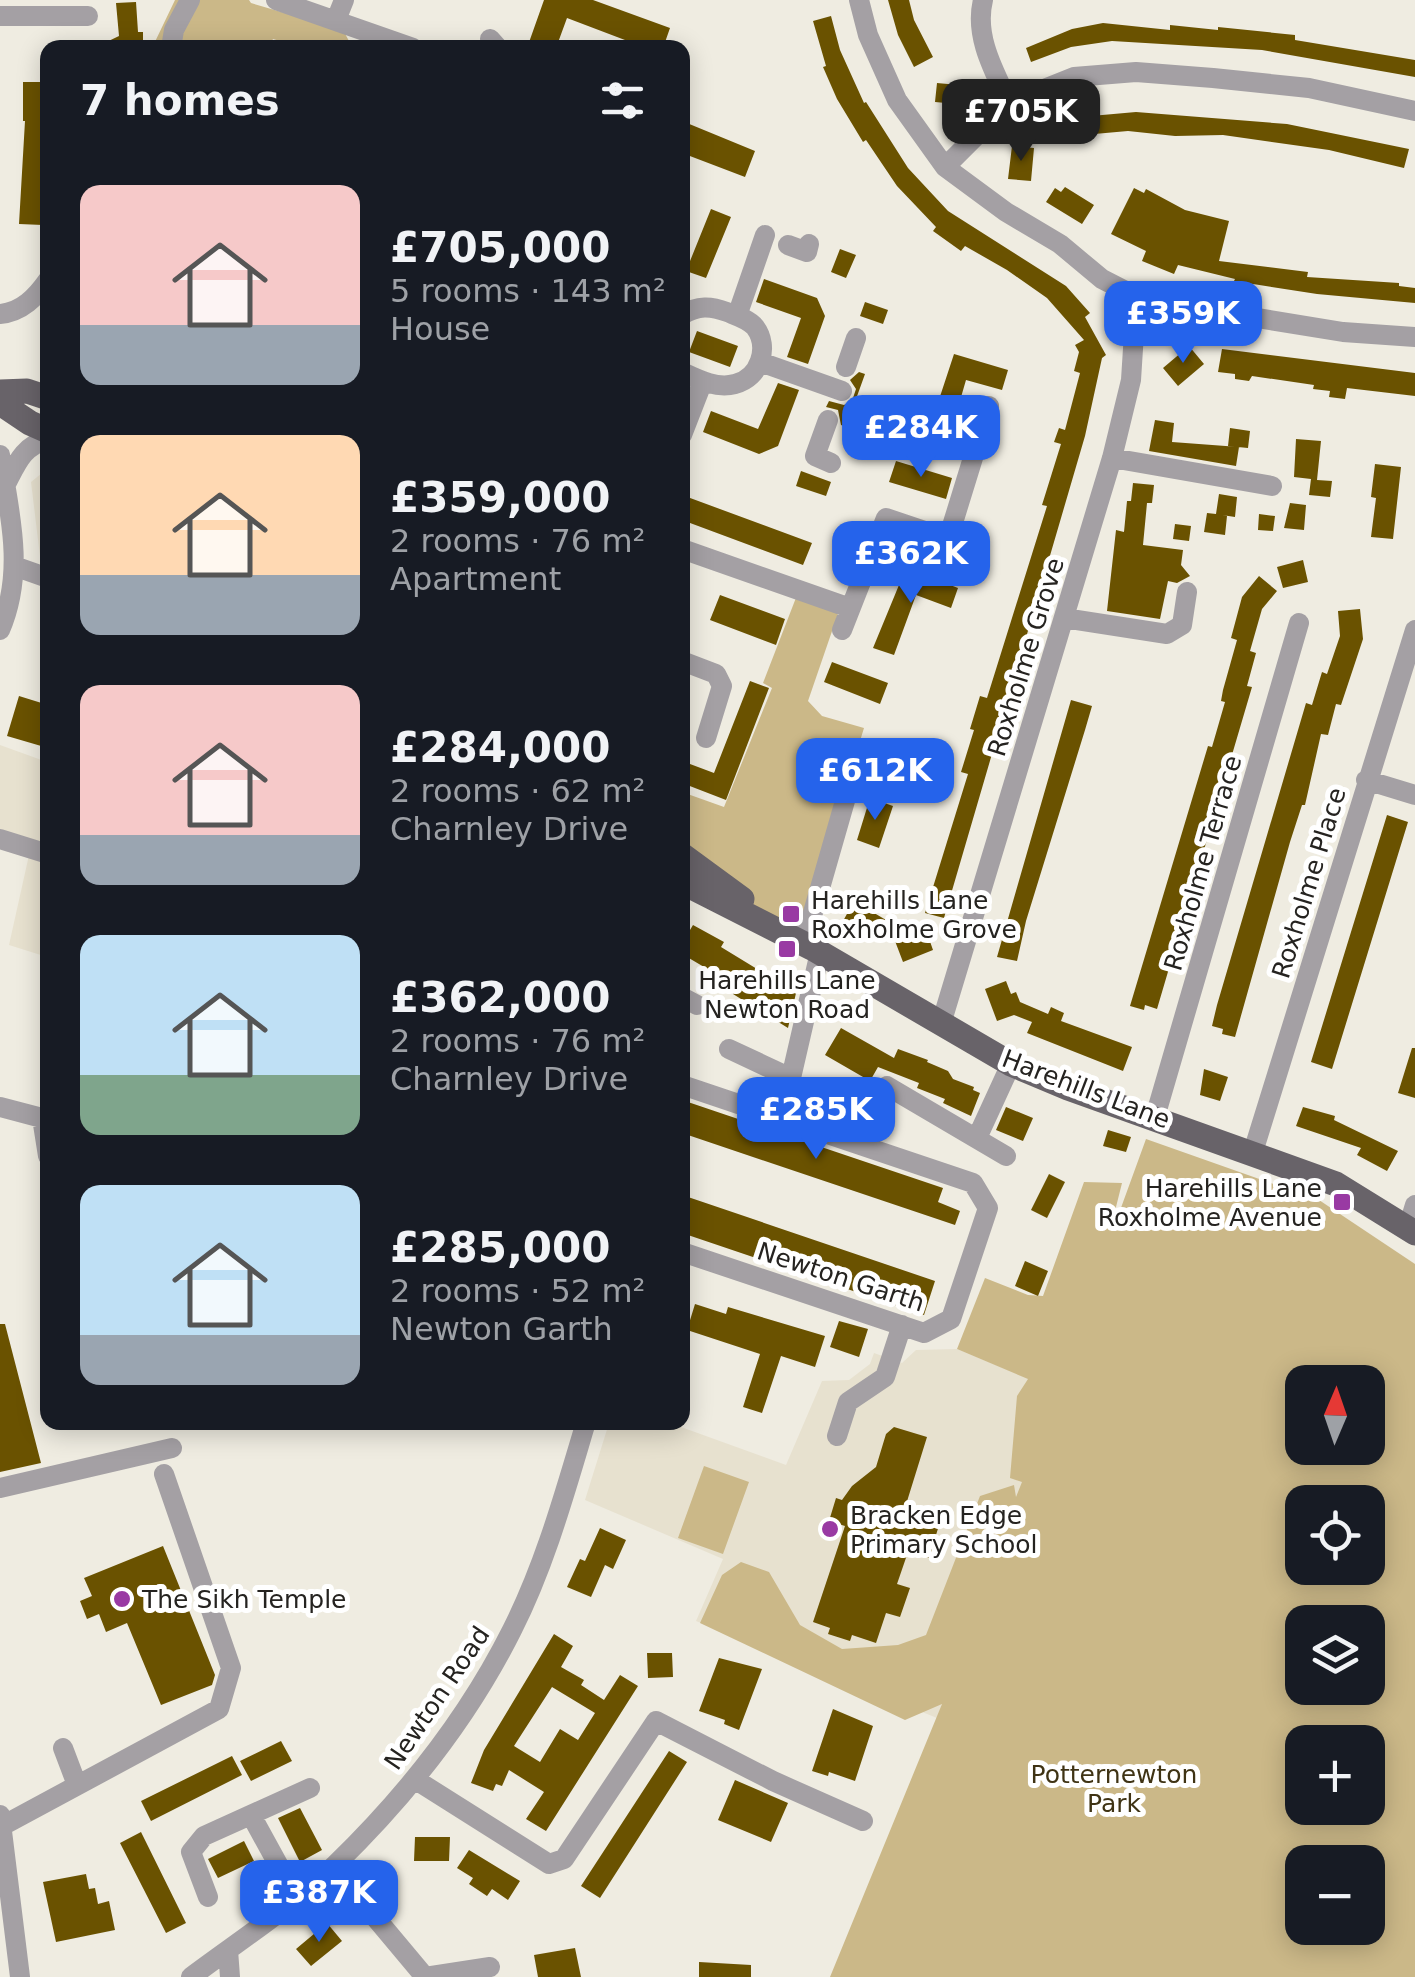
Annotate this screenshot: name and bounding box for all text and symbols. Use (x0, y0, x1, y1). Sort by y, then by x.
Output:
icon: filters (595, 73, 650, 128)
text: 7 homes (80, 76, 280, 125)
pin: £705K (951, 79, 1091, 164)
text: £705K (964, 92, 1078, 130)
text: £705,000 (390, 223, 611, 272)
icon: home (160, 225, 280, 345)
text: 5 rooms · 143 m² (390, 272, 666, 310)
pin: £359K (1113, 281, 1253, 366)
text: £359K (1126, 294, 1240, 332)
text: House (390, 310, 490, 348)
pin: £284K (851, 395, 991, 480)
text: £284K (864, 408, 978, 446)
text: £359,000 (390, 473, 611, 522)
icon: home (160, 475, 280, 595)
pin: £362K (841, 521, 981, 606)
text: 2 rooms · 76 m² (390, 522, 645, 560)
text: £362K (854, 534, 968, 572)
street label: Roxholme Grove (982, 554, 1070, 760)
text: Apartment (390, 560, 561, 598)
text: £284,000 (390, 723, 611, 772)
icon: home (160, 725, 280, 845)
pin: £612K (805, 738, 945, 823)
text: £612K (818, 751, 932, 789)
street label: Roxholme Terrace (1158, 752, 1248, 974)
text: 2 rooms · 62 m² (390, 772, 645, 810)
street label: Roxholme Place (1266, 784, 1352, 982)
text: Charnley Drive (390, 810, 628, 848)
place label: Harehills Lane Roxholme Grove (811, 886, 1017, 944)
marker: Harehills Lane Roxholme Grove (780, 903, 802, 925)
marker: Harehills Lane Newton Road (776, 938, 798, 960)
place label: Harehills Lane Newton Road (698, 966, 876, 1024)
text: £362,000 (390, 973, 611, 1022)
icon: home (160, 975, 280, 1095)
text: 2 rooms · 76 m² (390, 1022, 645, 1060)
street label: Harehills Lane (998, 1044, 1174, 1134)
text: Charnley Drive (390, 1060, 628, 1098)
pin: £285K (746, 1077, 886, 1162)
text: £285K (759, 1090, 873, 1128)
place label: Harehills Lane Roxholme Avenue (1098, 1174, 1322, 1232)
marker: Harehills Lane Roxholme Avenue (1331, 1191, 1353, 1213)
text: £285,000 (390, 1223, 611, 1272)
icon: home (160, 1225, 280, 1345)
street label: Newton Garth (754, 1236, 928, 1318)
text: 2 rooms · 52 m² (390, 1272, 645, 1310)
text: Newton Garth (390, 1310, 613, 1348)
north arrow (1285, 1365, 1385, 1465)
map controls (1285, 1365, 1385, 1945)
button: locate (1285, 1485, 1385, 1585)
place label: Bracken Edge Primary School (850, 1501, 1038, 1559)
marker: Bracken Edge Primary School (819, 1518, 841, 1540)
place label: The Sikh Temple (141, 1585, 346, 1614)
marker: The Sikh Temple (111, 1588, 133, 1610)
button: layers (1285, 1605, 1385, 1705)
street label: Newton Road (379, 1621, 495, 1775)
button: + (1285, 1725, 1385, 1825)
park label: Potternewton Park (1031, 1760, 1197, 1818)
button: − (1285, 1845, 1385, 1945)
pin: £387K (249, 1860, 389, 1945)
text: £387K (262, 1873, 376, 1911)

